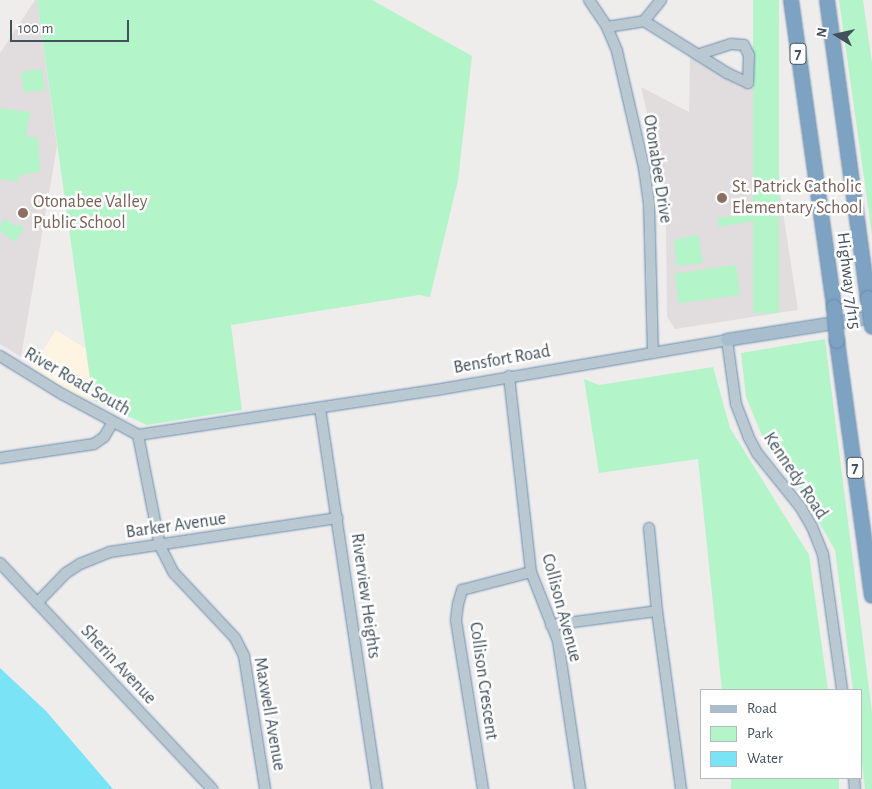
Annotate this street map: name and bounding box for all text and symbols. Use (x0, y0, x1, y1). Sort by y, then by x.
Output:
scale bar (12, 10, 131, 42)
north arrow (812, 10, 862, 60)
text: 100 m (18, 21, 53, 36)
text: N (814, 26, 830, 38)
road number: 7 (789, 41, 807, 68)
street label: Otonabee Drive (638, 113, 676, 225)
place label: St. Patrick Catholic Elementary School (732, 177, 862, 220)
place label: Otonabee Valley Public School (33, 192, 147, 234)
marker: St. Patrick Catholic Elementary School (716, 192, 728, 204)
marker: Otonabee Valley Public School (17, 207, 29, 219)
street label: Highway 7/115 (831, 231, 865, 331)
street label: Bensfort Road (452, 341, 552, 379)
street label: River Road South (20, 343, 134, 421)
street label: Kennedy Road (758, 428, 832, 524)
road number: 7 (846, 454, 864, 482)
street label: Barker Avenue (124, 508, 228, 544)
street label: Riverview Heights (346, 532, 384, 660)
street label: Collison Avenue (536, 552, 586, 664)
street label: Sherin Avenue (76, 621, 160, 709)
street label: Collison Crescent (464, 621, 502, 741)
street label: Maxwell Avenue (248, 656, 290, 772)
legend (700, 689, 862, 779)
text: Road (747, 701, 777, 716)
text: Park (747, 726, 773, 741)
text: Water (747, 751, 783, 766)

